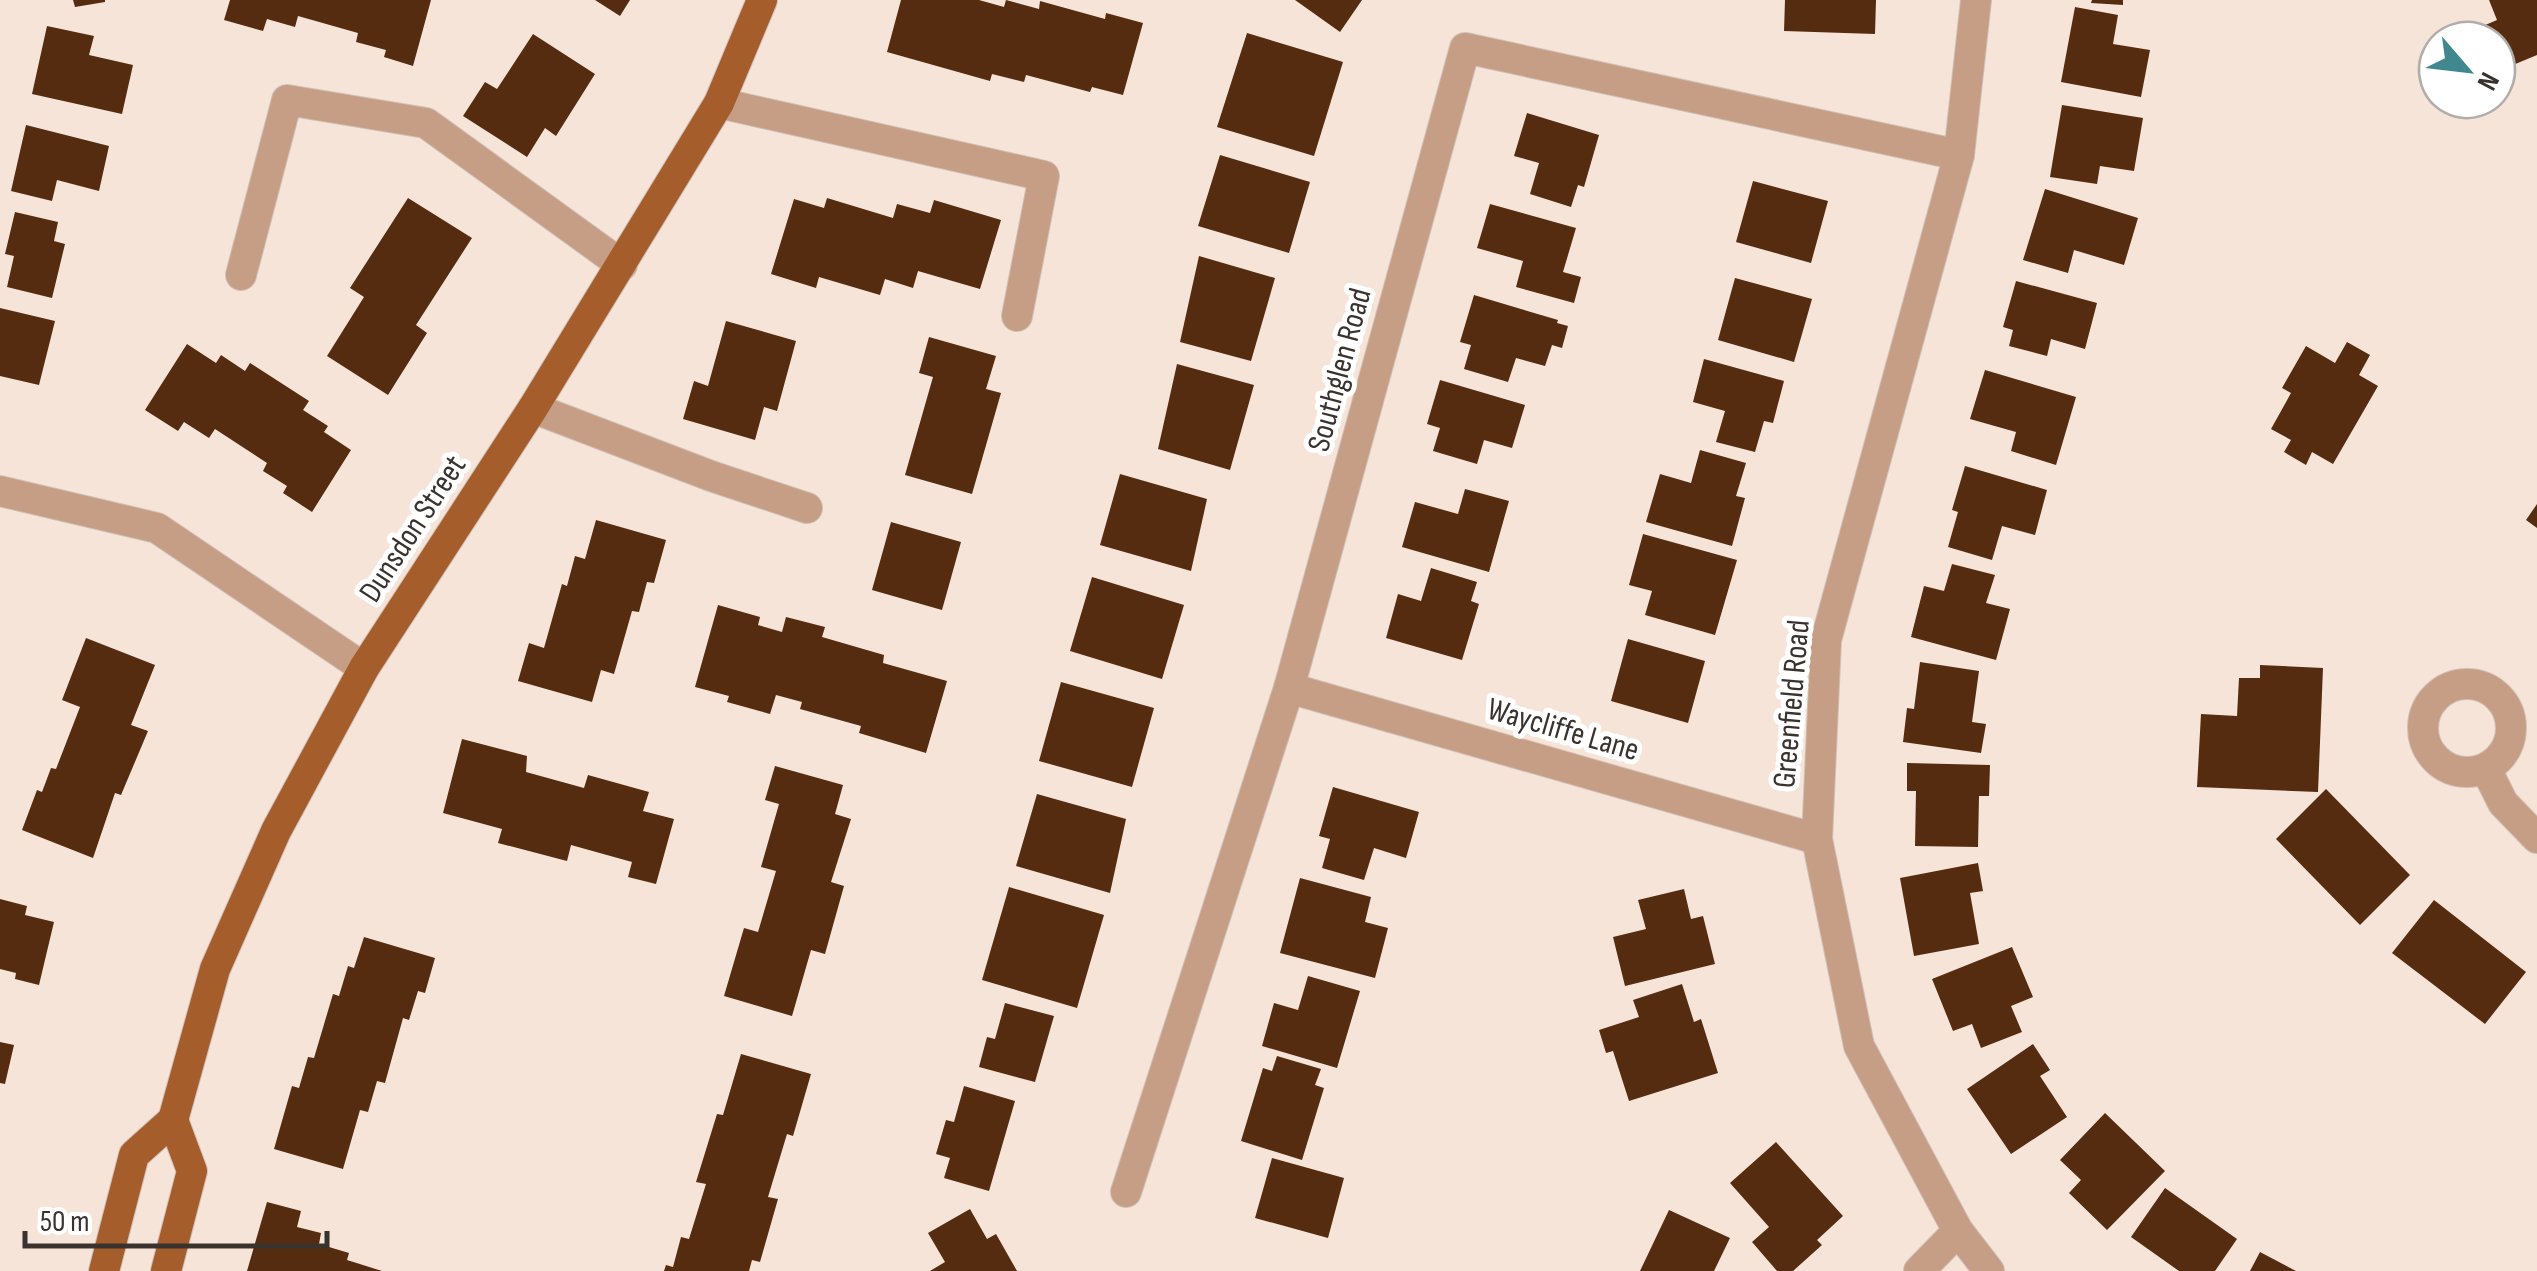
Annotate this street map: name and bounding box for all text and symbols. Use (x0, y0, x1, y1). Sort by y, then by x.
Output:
north arrow (2417, 20, 2517, 120)
text: N (2470, 67, 2506, 95)
street label: Southglen Road (1299, 284, 1381, 456)
street label: Dunsdon Street (351, 448, 475, 610)
street label: Greenfield Road (1765, 618, 1819, 790)
street label: Waycliffe Lane (1483, 690, 1643, 770)
scale bar (25, 1186, 328, 1248)
text: 50 m (40, 1204, 89, 1240)

